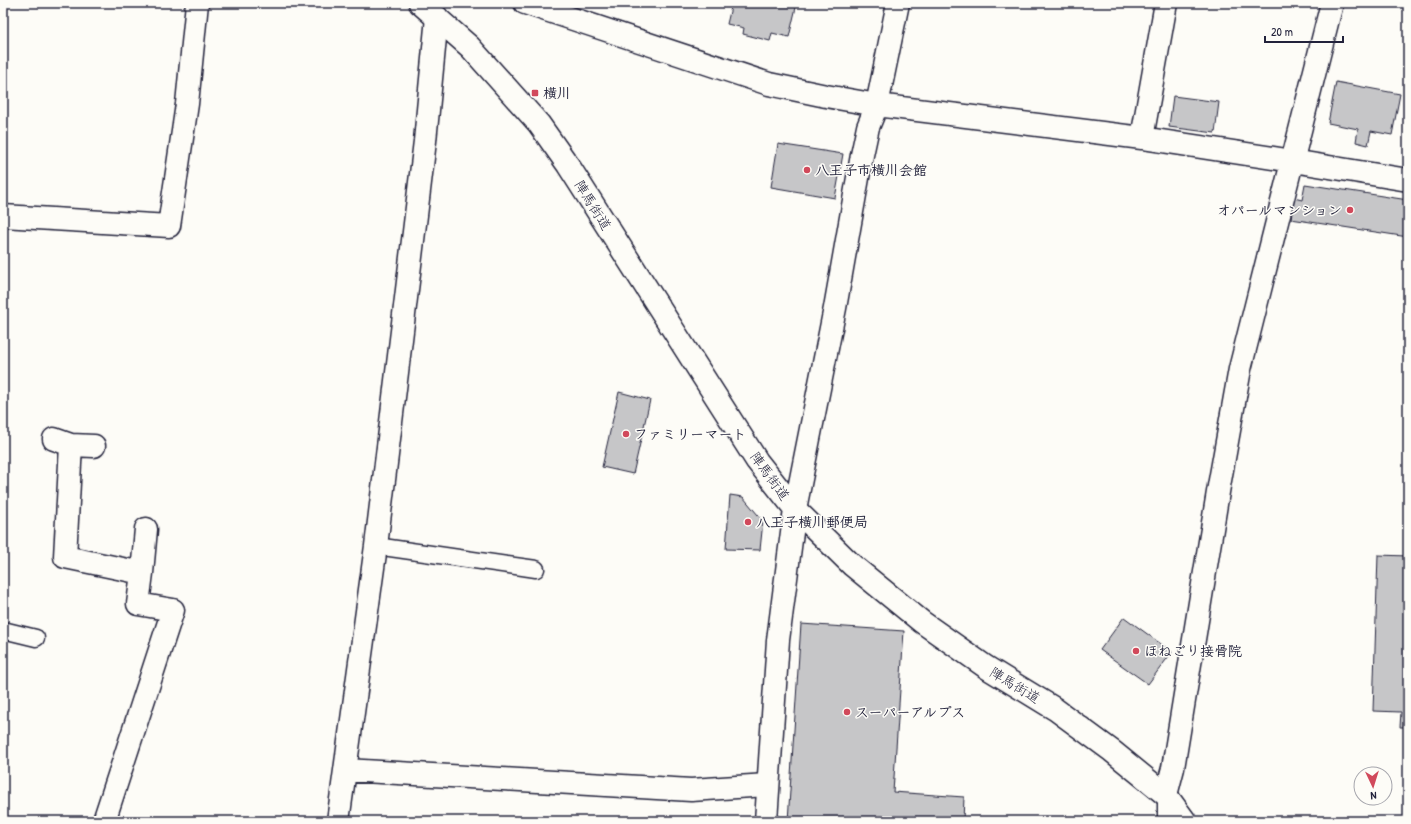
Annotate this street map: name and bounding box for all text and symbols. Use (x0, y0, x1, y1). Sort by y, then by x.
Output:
scale bar (1265, 18, 1343, 44)
text: 20 m (1271, 23, 1293, 40)
place label: 横川 (543, 83, 571, 102)
marker: 横川 (530, 88, 540, 98)
place label: 八王子市横川会館 (815, 160, 927, 179)
marker: 八王子市横川会館 (802, 165, 812, 175)
street label: 陣馬街道 (571, 176, 616, 234)
place label: オパールマンション (1217, 200, 1342, 219)
marker: オパールマンション (1345, 205, 1355, 215)
place label: ファミリーマート (634, 424, 747, 443)
marker: ファミリーマート (621, 429, 631, 439)
street label: 陣馬街道 (746, 447, 795, 504)
place label: 八王子横川郵便局 (756, 512, 868, 531)
marker: 八王子横川郵便局 (743, 517, 753, 527)
place label: ほねごり接骨院 (1144, 641, 1242, 660)
marker: ほねごり接骨院 (1131, 646, 1141, 656)
street label: 陣馬街道 (986, 662, 1044, 707)
place label: スーパーアルプス (855, 702, 965, 721)
marker: スーパーアルプス (842, 707, 852, 717)
north arrow (1353, 766, 1393, 806)
text: N (1370, 789, 1377, 803)

